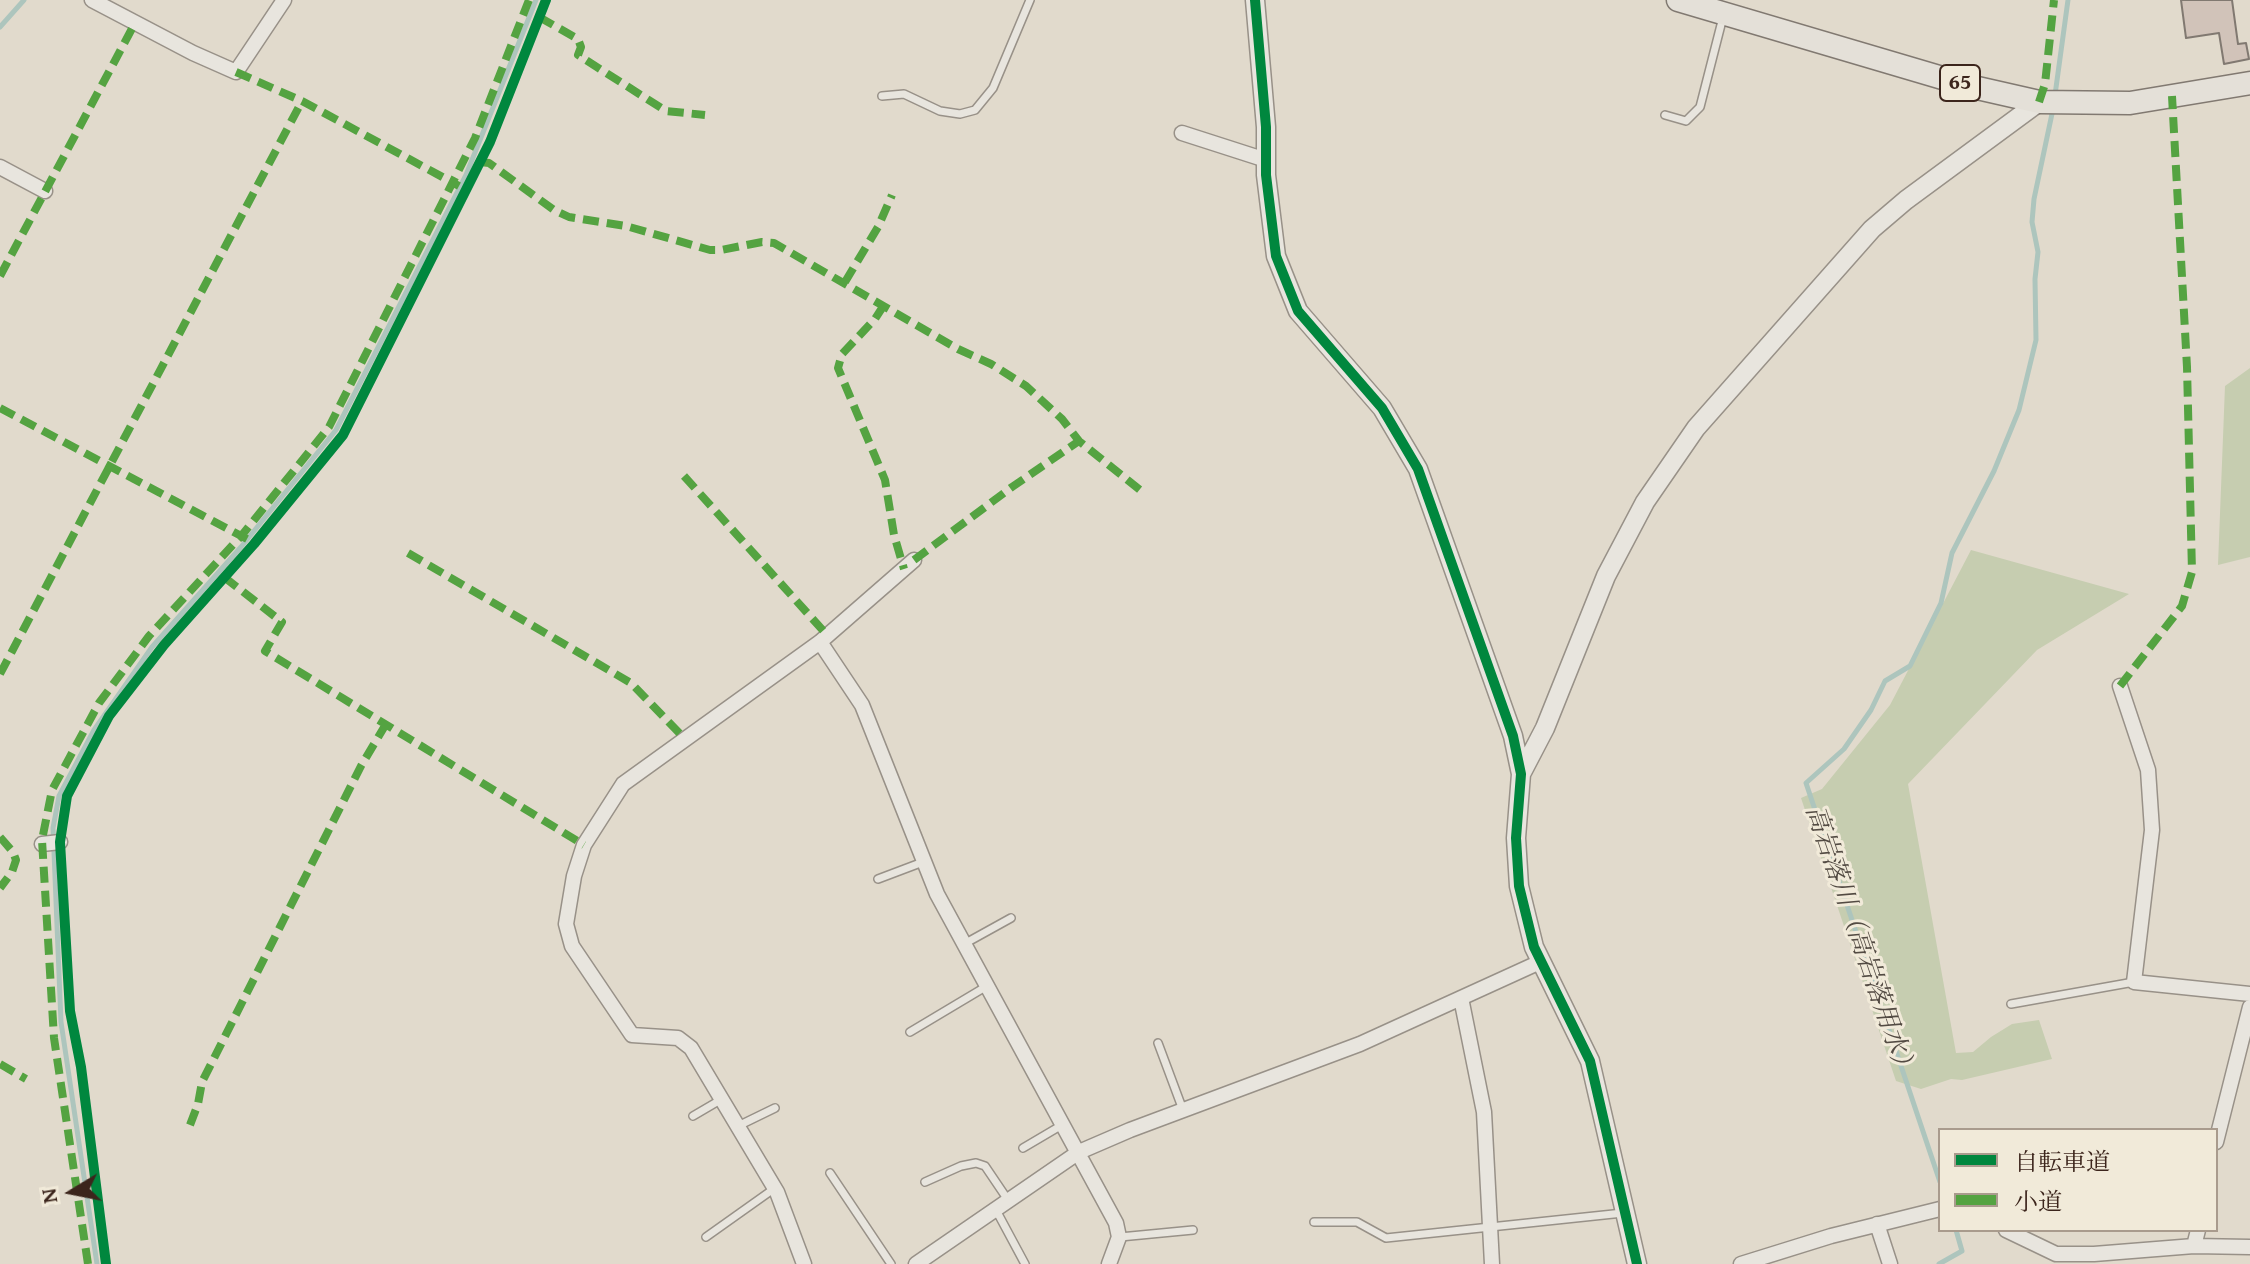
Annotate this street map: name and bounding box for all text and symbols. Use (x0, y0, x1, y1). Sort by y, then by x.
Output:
road number: 65 (1940, 65, 1980, 101)
water label: 高岩落川（高岩落用水） (1798, 802, 1920, 1082)
legend (1938, 1128, 2218, 1232)
text: 自転車道 (2014, 1144, 2110, 1179)
north arrow (32, 1152, 112, 1232)
text: 小道 (2014, 1184, 2062, 1219)
text: N (31, 1186, 65, 1206)

